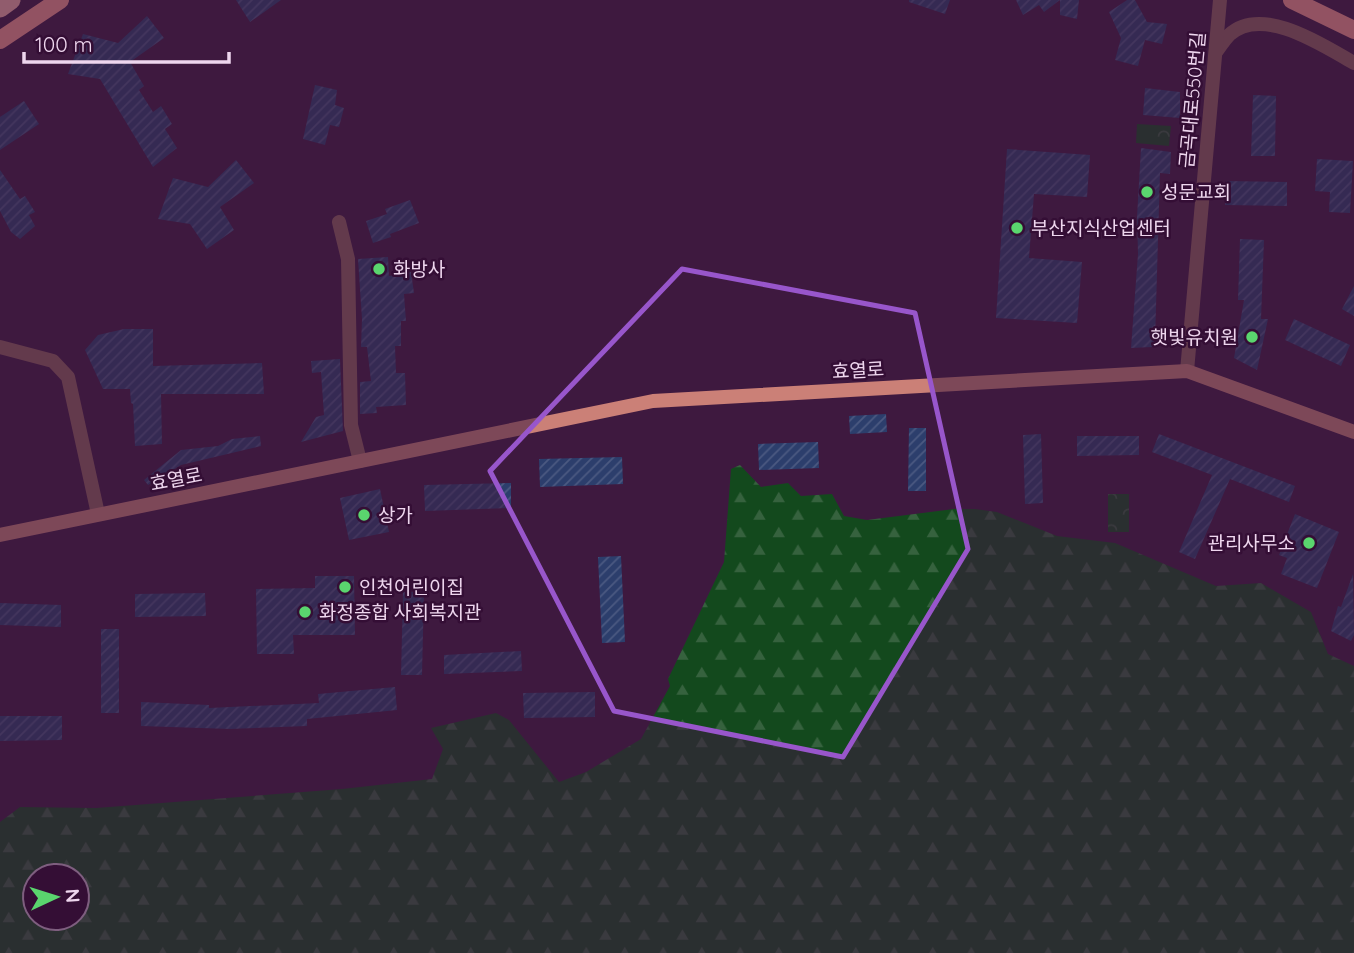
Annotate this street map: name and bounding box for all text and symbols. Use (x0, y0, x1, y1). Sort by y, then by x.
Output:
scale bar (24, 21, 229, 65)
text: 100 m (35, 31, 93, 57)
street label: 금곡대로550번길 (1174, 31, 1210, 169)
place label: 성문교회 (1161, 180, 1231, 204)
marker: 성문교회 (1139, 184, 1155, 200)
place label: 부산지식산업센터 (1031, 216, 1171, 240)
marker: 부산지식산업센터 (1009, 220, 1025, 236)
place label: 화방사 (393, 257, 445, 281)
marker: 화방사 (371, 261, 387, 277)
place label: 햇빛유치원 (1151, 325, 1238, 349)
marker: 햇빛유치원 (1244, 329, 1260, 345)
street label: 효열로 (831, 357, 885, 383)
street label: 효열로 (148, 462, 204, 496)
place label: 상가 (378, 503, 413, 527)
marker: 상가 (356, 507, 372, 523)
place label: 관리사무소 (1208, 531, 1295, 555)
marker: 관리사무소 (1301, 535, 1317, 551)
place label: 인천어린이집 (359, 575, 464, 599)
marker: 인천어린이집 (337, 579, 353, 595)
place label: 화정종합 사회복지관 (319, 600, 482, 624)
marker: 화정종합 사회복지관 (297, 604, 313, 620)
north arrow (21, 862, 91, 932)
text: N (61, 888, 85, 904)

